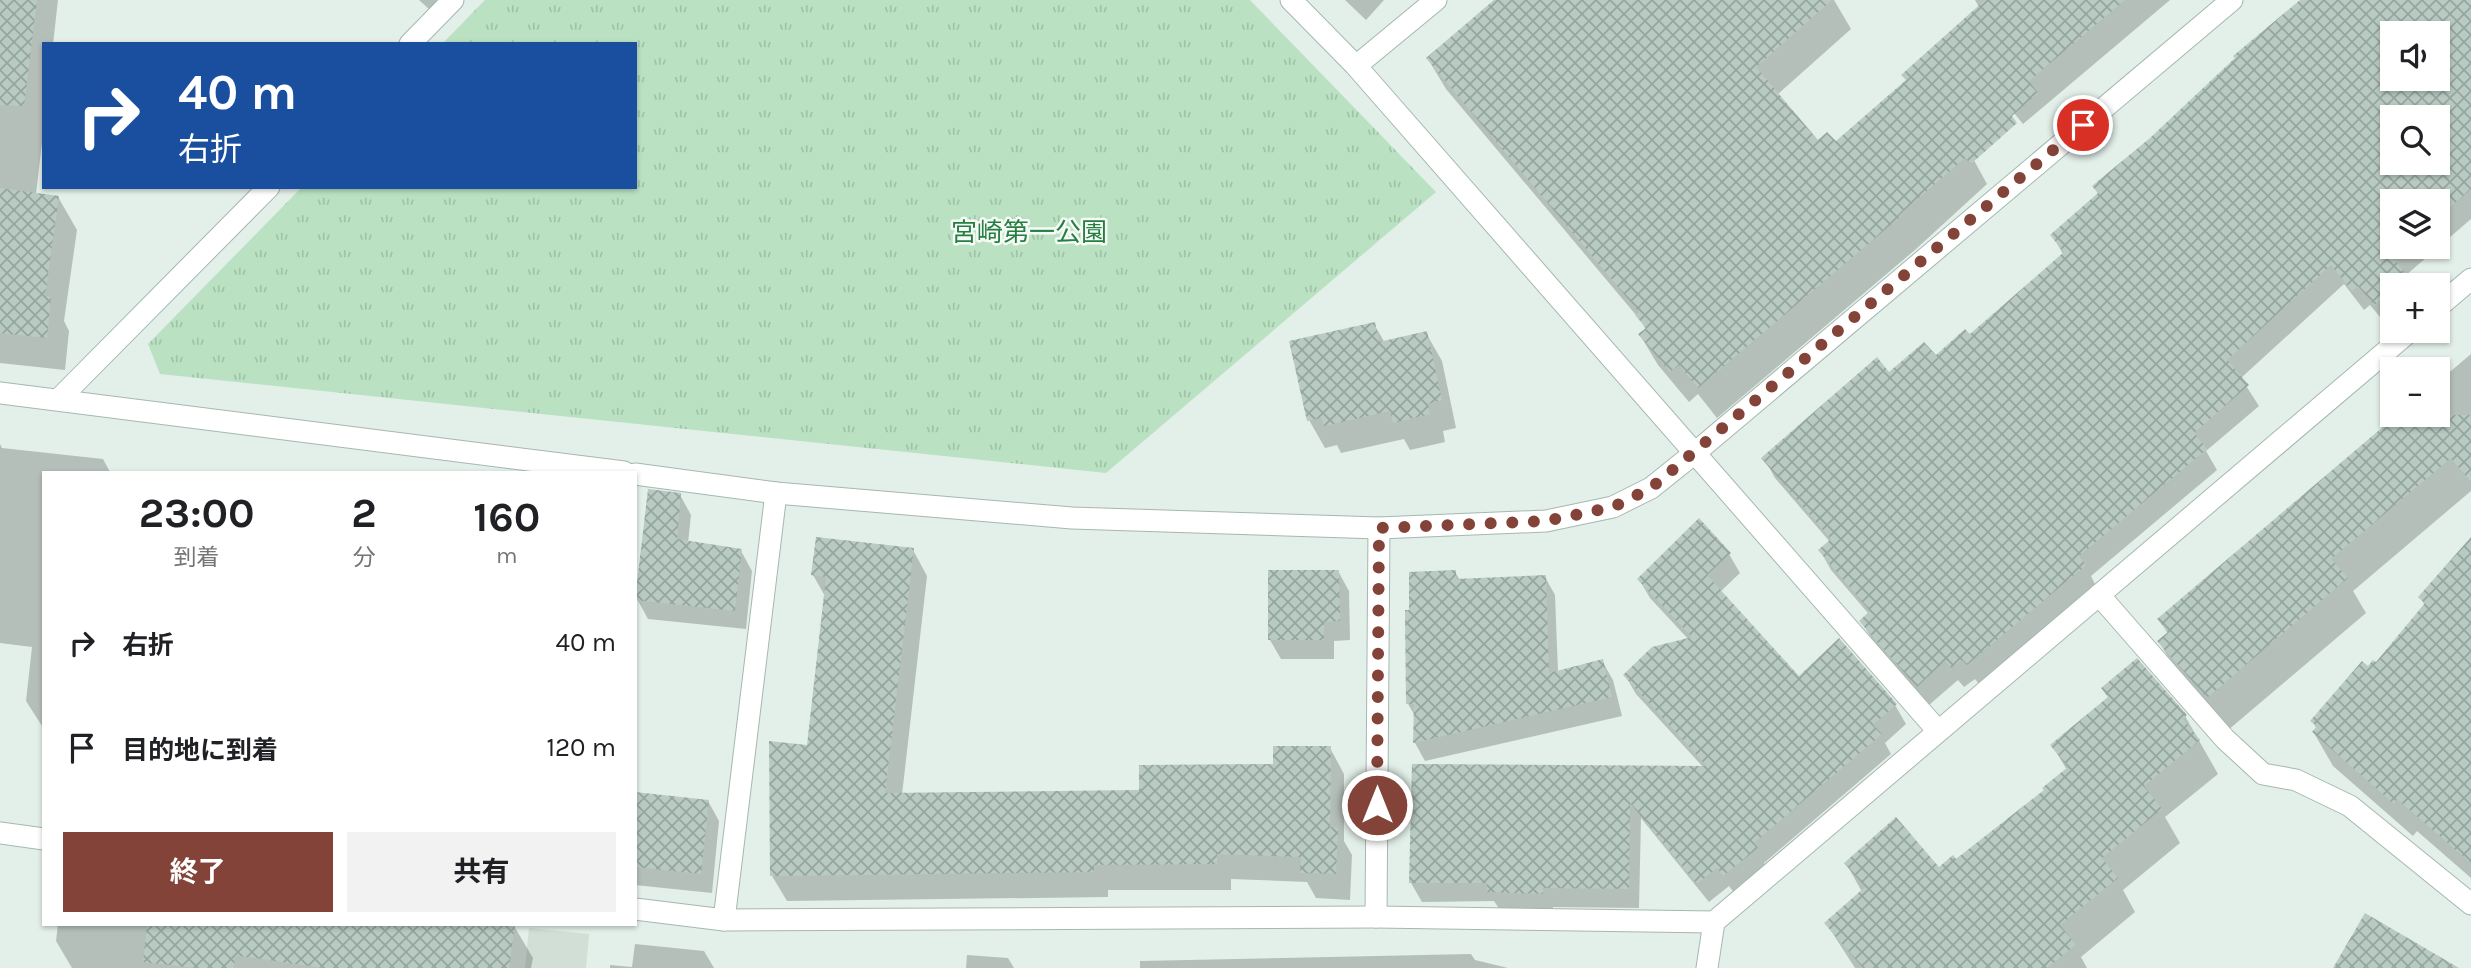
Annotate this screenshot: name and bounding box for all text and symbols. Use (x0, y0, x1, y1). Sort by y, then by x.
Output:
map controls (2380, 21, 2450, 427)
button: sound (2380, 21, 2450, 91)
text: 40 m (178, 64, 297, 121)
icon: right (63, 70, 154, 161)
pin (2053, 95, 2113, 155)
button: search (2380, 105, 2450, 175)
icon: arrive (2064, 106, 2102, 144)
text: 右折 (178, 131, 242, 168)
button: layers (2380, 189, 2450, 259)
park label: 宮崎第一公園 (951, 217, 1107, 248)
button: + (2380, 273, 2450, 343)
button: − (2380, 357, 2450, 427)
text: 23:00 (139, 488, 255, 538)
text: 2 (351, 488, 377, 538)
text: 160 (473, 492, 540, 542)
text: m (496, 542, 518, 569)
text: 到着 (174, 544, 220, 571)
text: 分 (352, 544, 375, 571)
icon: right (63, 624, 101, 662)
text: 40 m (556, 627, 616, 658)
text: 右折 (122, 630, 174, 661)
icon: arrive (63, 729, 101, 767)
text: 120 m (546, 732, 616, 763)
text: 目的地に到着 (122, 735, 278, 766)
position arrow (1340, 768, 1414, 842)
button: 終了 (63, 832, 333, 912)
button: 共有 (347, 832, 616, 912)

